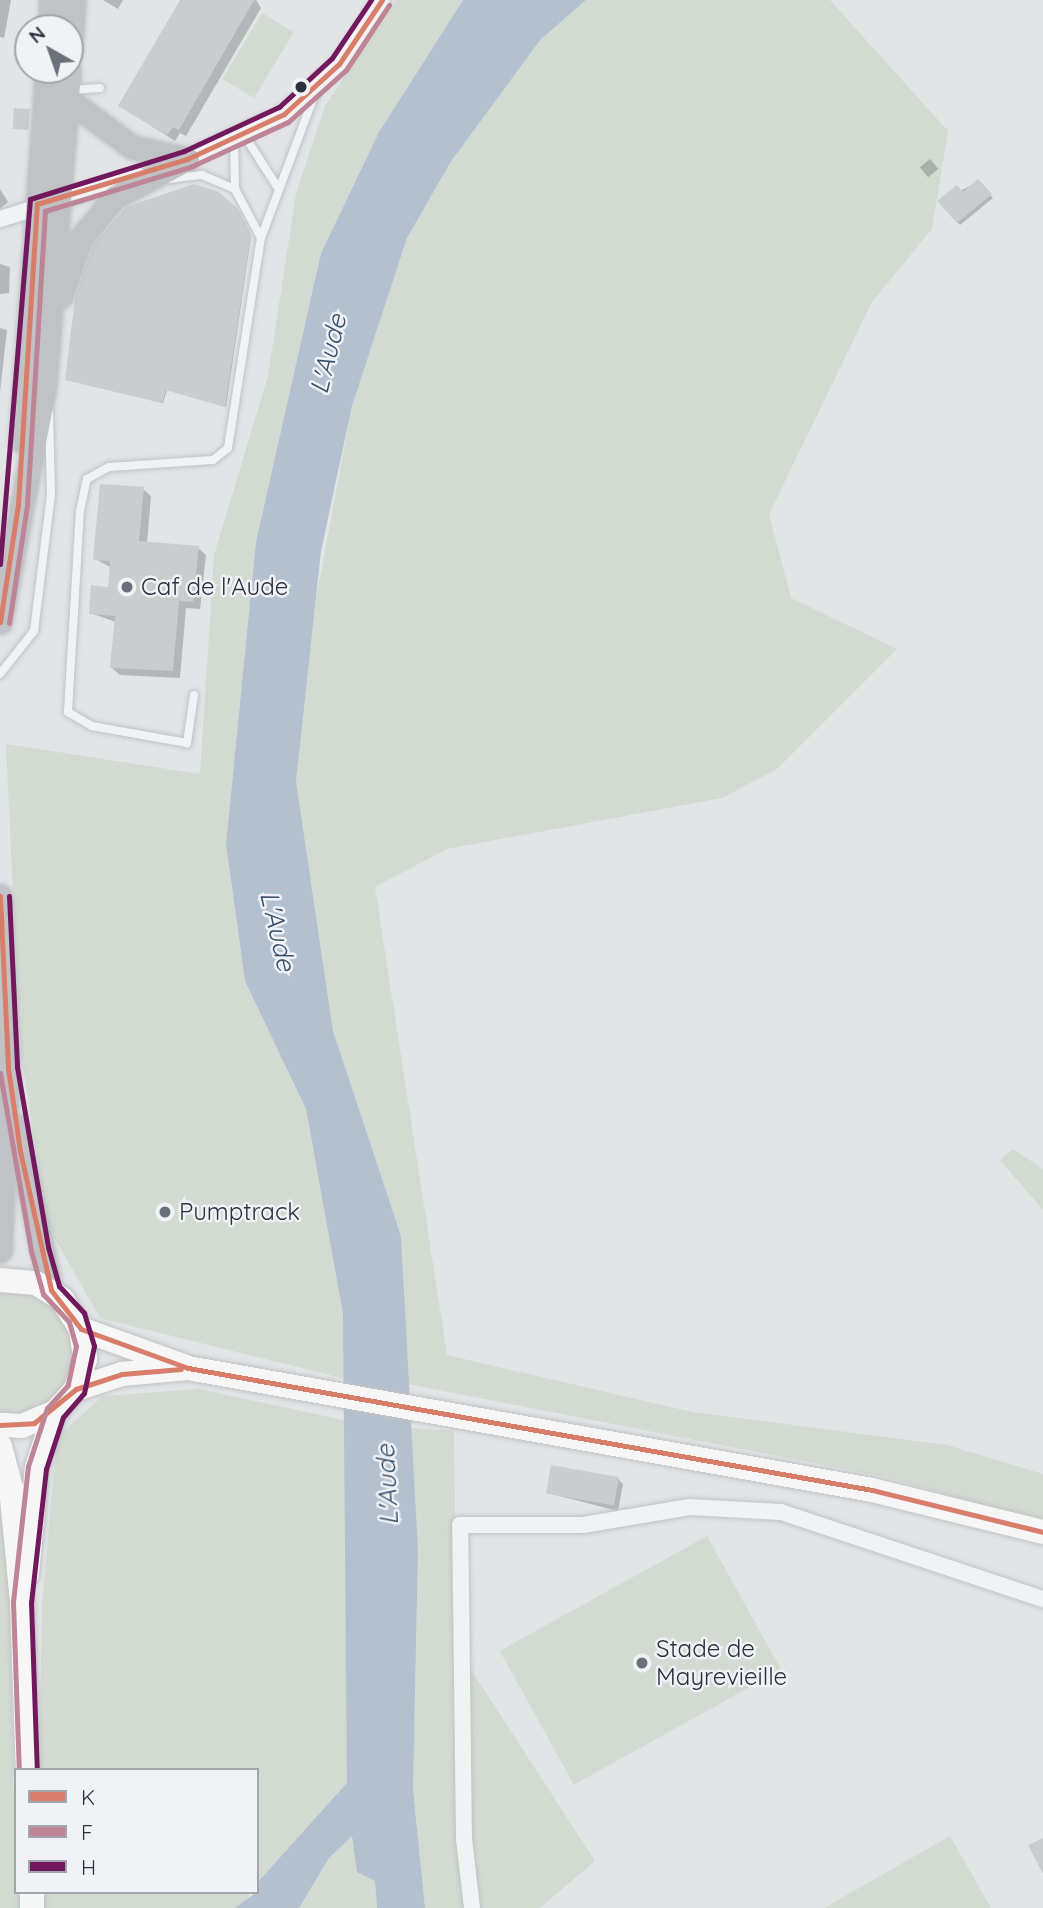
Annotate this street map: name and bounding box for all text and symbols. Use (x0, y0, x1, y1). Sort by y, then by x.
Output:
north arrow (14, 14, 84, 84)
text: N (24, 21, 50, 48)
unlabelled marker (294, 80, 308, 94)
water label: L'Aude (303, 311, 353, 397)
place label: Caf de l'Aude (141, 573, 288, 601)
marker: Caf de l'Aude (119, 579, 135, 595)
water label: L'Aude (254, 888, 302, 974)
place label: Pumptrack (179, 1198, 300, 1226)
marker: Pumptrack (157, 1204, 173, 1220)
water label: L'Aude (369, 1444, 405, 1526)
place label: Stade de Mayrevieille (656, 1635, 787, 1691)
marker: Stade de Mayrevieille (634, 1655, 650, 1671)
legend (14, 1768, 259, 1894)
text: K (81, 1784, 95, 1810)
text: F (81, 1819, 93, 1845)
text: H (81, 1854, 96, 1880)

